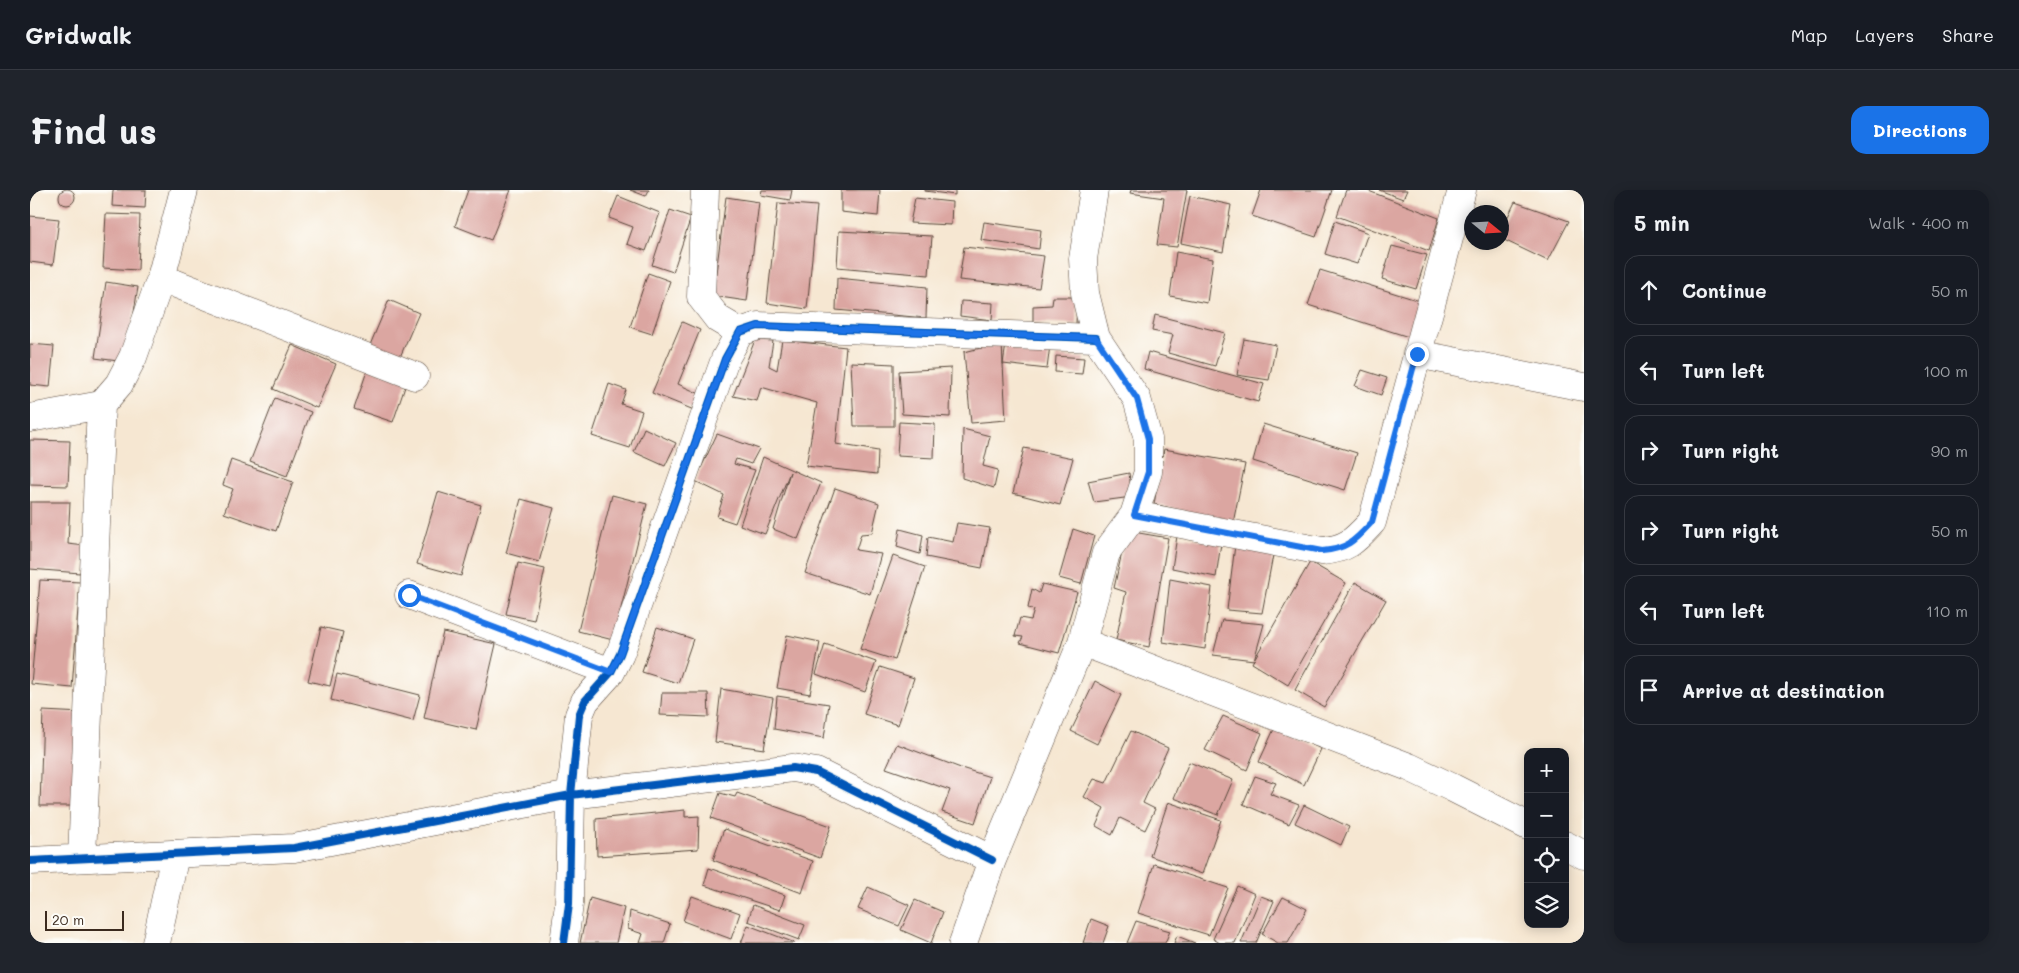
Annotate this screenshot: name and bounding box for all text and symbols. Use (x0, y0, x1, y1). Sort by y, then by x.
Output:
text: Gridwalk (25, 19, 132, 50)
text: Map (1791, 23, 1827, 47)
text: Layers (1855, 23, 1914, 47)
text: Share (1942, 23, 1994, 47)
button: Directions (1851, 106, 1989, 154)
text: Find us (30, 107, 157, 153)
north arrow (1464, 205, 1509, 250)
text: 5 min (1634, 209, 1690, 236)
text: Walk · 400 m (1868, 212, 1969, 233)
icon: ahead (1635, 276, 1663, 304)
text: Continue (1682, 278, 1767, 303)
text: 50 m (1931, 280, 1968, 301)
route end (1406, 343, 1429, 366)
icon: left (1635, 356, 1663, 384)
text: Turn left (1682, 358, 1765, 383)
text: 100 m (1923, 360, 1968, 381)
icon: right (1635, 436, 1663, 464)
text: Turn right (1682, 438, 1779, 463)
text: 90 m (1931, 440, 1968, 461)
icon: right (1635, 516, 1663, 544)
text: Turn right (1682, 518, 1779, 543)
text: 50 m (1931, 520, 1968, 541)
route start (398, 584, 421, 607)
icon: left (1635, 596, 1663, 624)
text: Turn left (1682, 598, 1765, 623)
text: 110 m (1926, 600, 1968, 621)
icon: arrive (1635, 676, 1663, 704)
text: Arrive at destination (1682, 678, 1885, 703)
map controls (1524, 748, 1569, 928)
button: + (1524, 748, 1569, 793)
button: − (1524, 793, 1569, 838)
button: locate (1524, 838, 1569, 883)
button: layers (1524, 883, 1569, 928)
scale bar (45, 908, 124, 931)
text: 20 m (52, 910, 84, 929)

